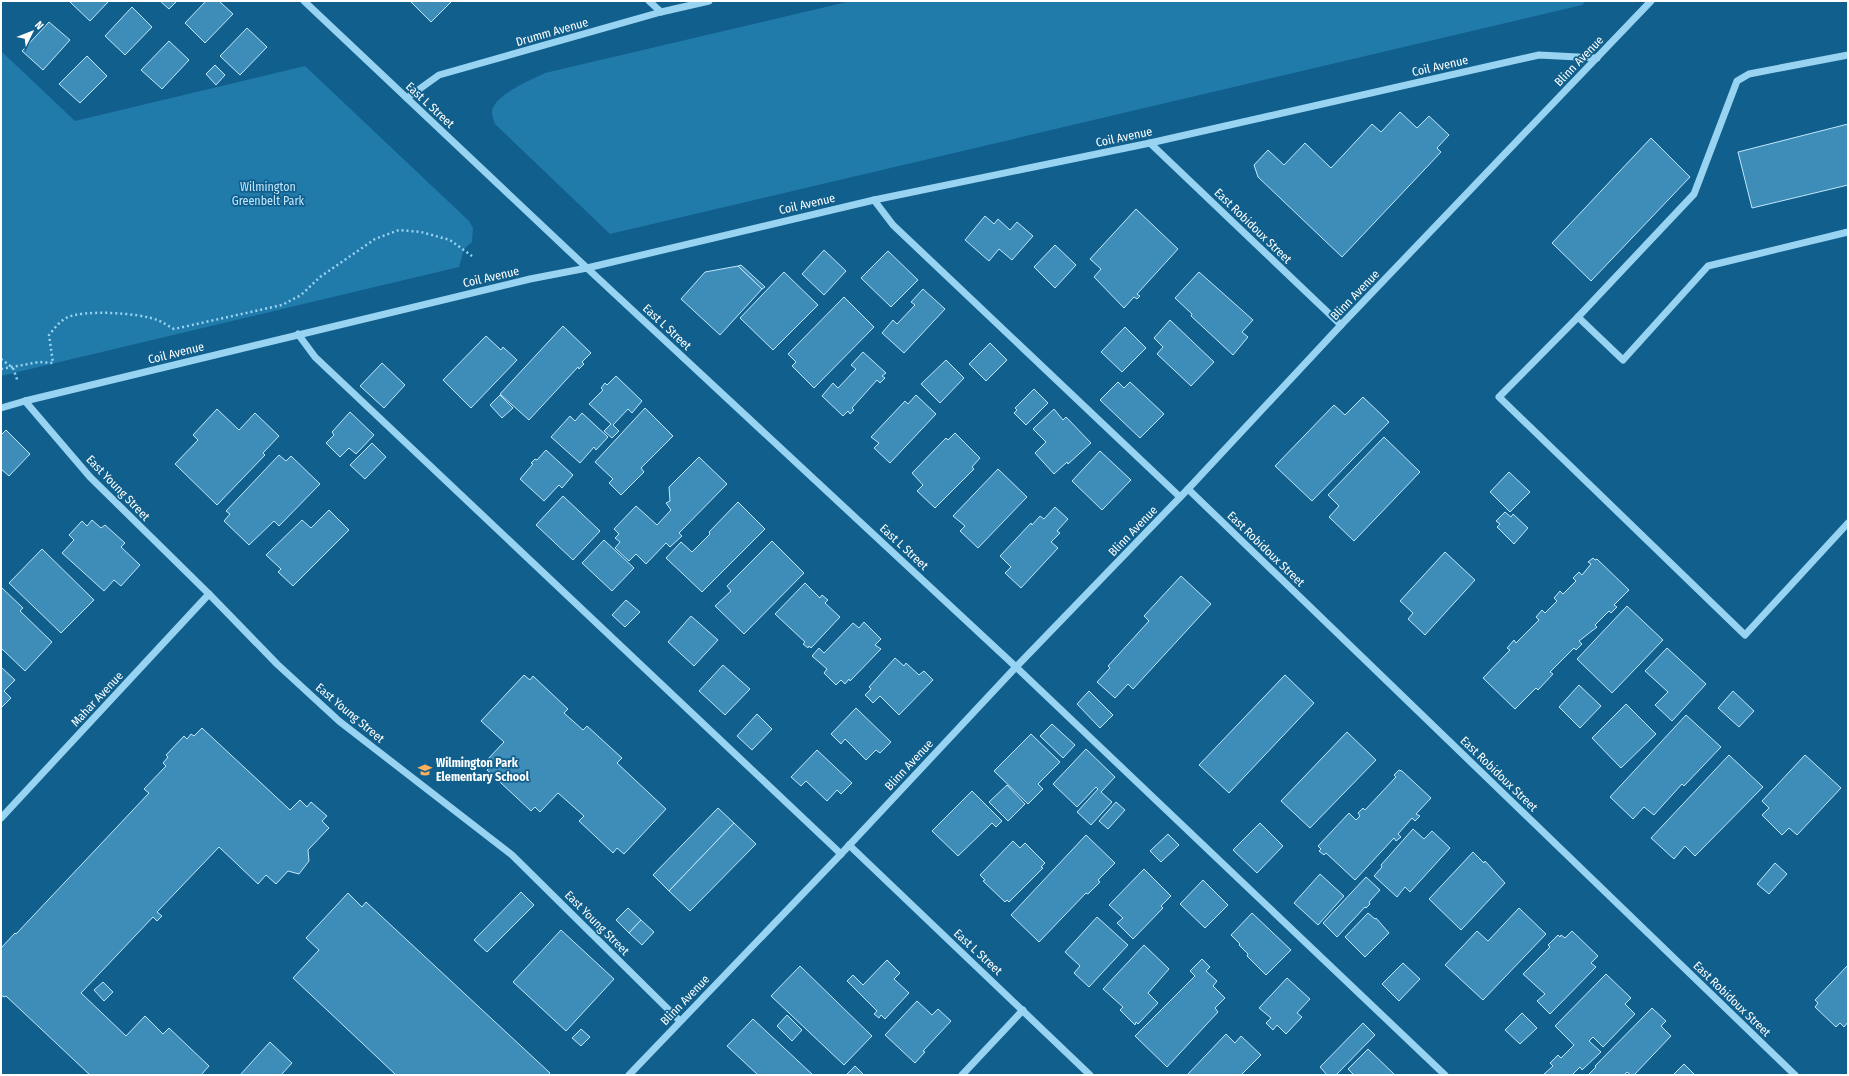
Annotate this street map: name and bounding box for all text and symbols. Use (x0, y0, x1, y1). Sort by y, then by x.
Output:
north arrow (12, 12, 52, 52)
street label: Drumm Avenue (514, 15, 590, 49)
text: N (32, 19, 46, 32)
street label: Blinn Avenue (1552, 33, 1606, 89)
street label: Coil Avenue (1411, 53, 1470, 79)
street label: East L Street (403, 79, 457, 131)
street label: Coil Avenue (1095, 124, 1154, 150)
park label: Wilmington Greenbelt Park (232, 180, 305, 208)
street label: East Robidoux Street (1212, 186, 1295, 266)
street label: Coil Avenue (778, 191, 837, 217)
street label: Coil Avenue (462, 264, 521, 290)
street label: Blinn Avenue (1328, 267, 1382, 323)
street label: East L Street (640, 301, 694, 353)
street label: Coil Avenue (147, 339, 206, 367)
street label: East Young Street (83, 452, 153, 524)
street label: Blinn Avenue (1106, 503, 1160, 559)
street label: East Robidoux Street (1225, 509, 1308, 589)
street label: East L Street (877, 521, 931, 573)
street label: Mahar Avenue (68, 669, 126, 729)
street label: East Young Street (313, 680, 387, 746)
street label: East Robidoux Street (1458, 734, 1541, 814)
street label: Blinn Avenue (882, 737, 936, 793)
place label: Wilmington Park Elementary School (436, 756, 530, 784)
school or university icon: Wilmington Park Elementary School (417, 762, 433, 778)
street label: East Young Street (562, 888, 632, 958)
street label: East L Street (951, 926, 1005, 978)
street label: East Robidoux Street (1691, 959, 1774, 1039)
street label: Blinn Avenue (658, 972, 712, 1028)

